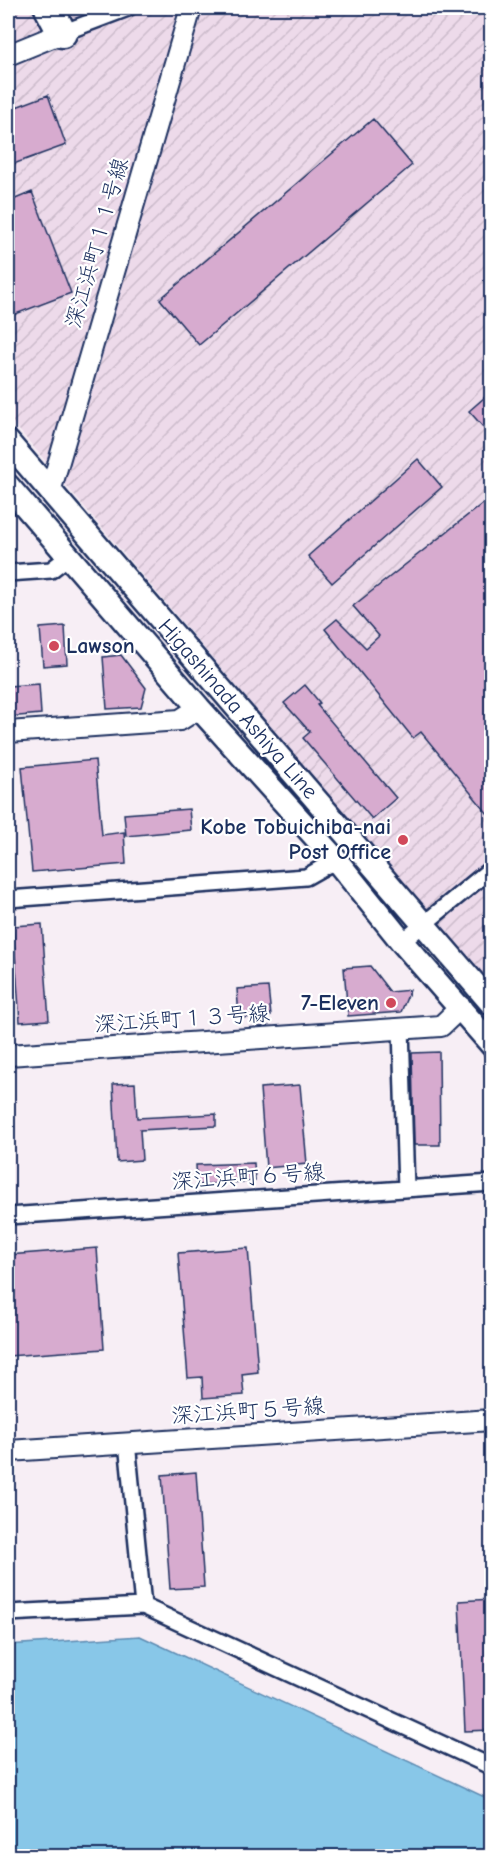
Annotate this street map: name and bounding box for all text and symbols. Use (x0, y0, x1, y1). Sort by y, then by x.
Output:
street label: 深江浜町１１号線 (60, 155, 134, 331)
street label: Higashinada Ashiya Line (153, 614, 323, 804)
place label: Lawson (66, 633, 135, 659)
marker: Lawson (47, 639, 61, 653)
place label: Kobe Tobuichiba-nai Post Office (200, 814, 391, 865)
marker: Kobe Tobuichiba-nai Post Office (396, 833, 410, 847)
place label: 7-Eleven (301, 990, 379, 1016)
marker: 7-Eleven (384, 996, 398, 1010)
street label: 深江浜町１３号線 (93, 1000, 271, 1038)
street label: 深江浜町６号線 (170, 1159, 326, 1195)
street label: 深江浜町５号線 (170, 1393, 326, 1429)

